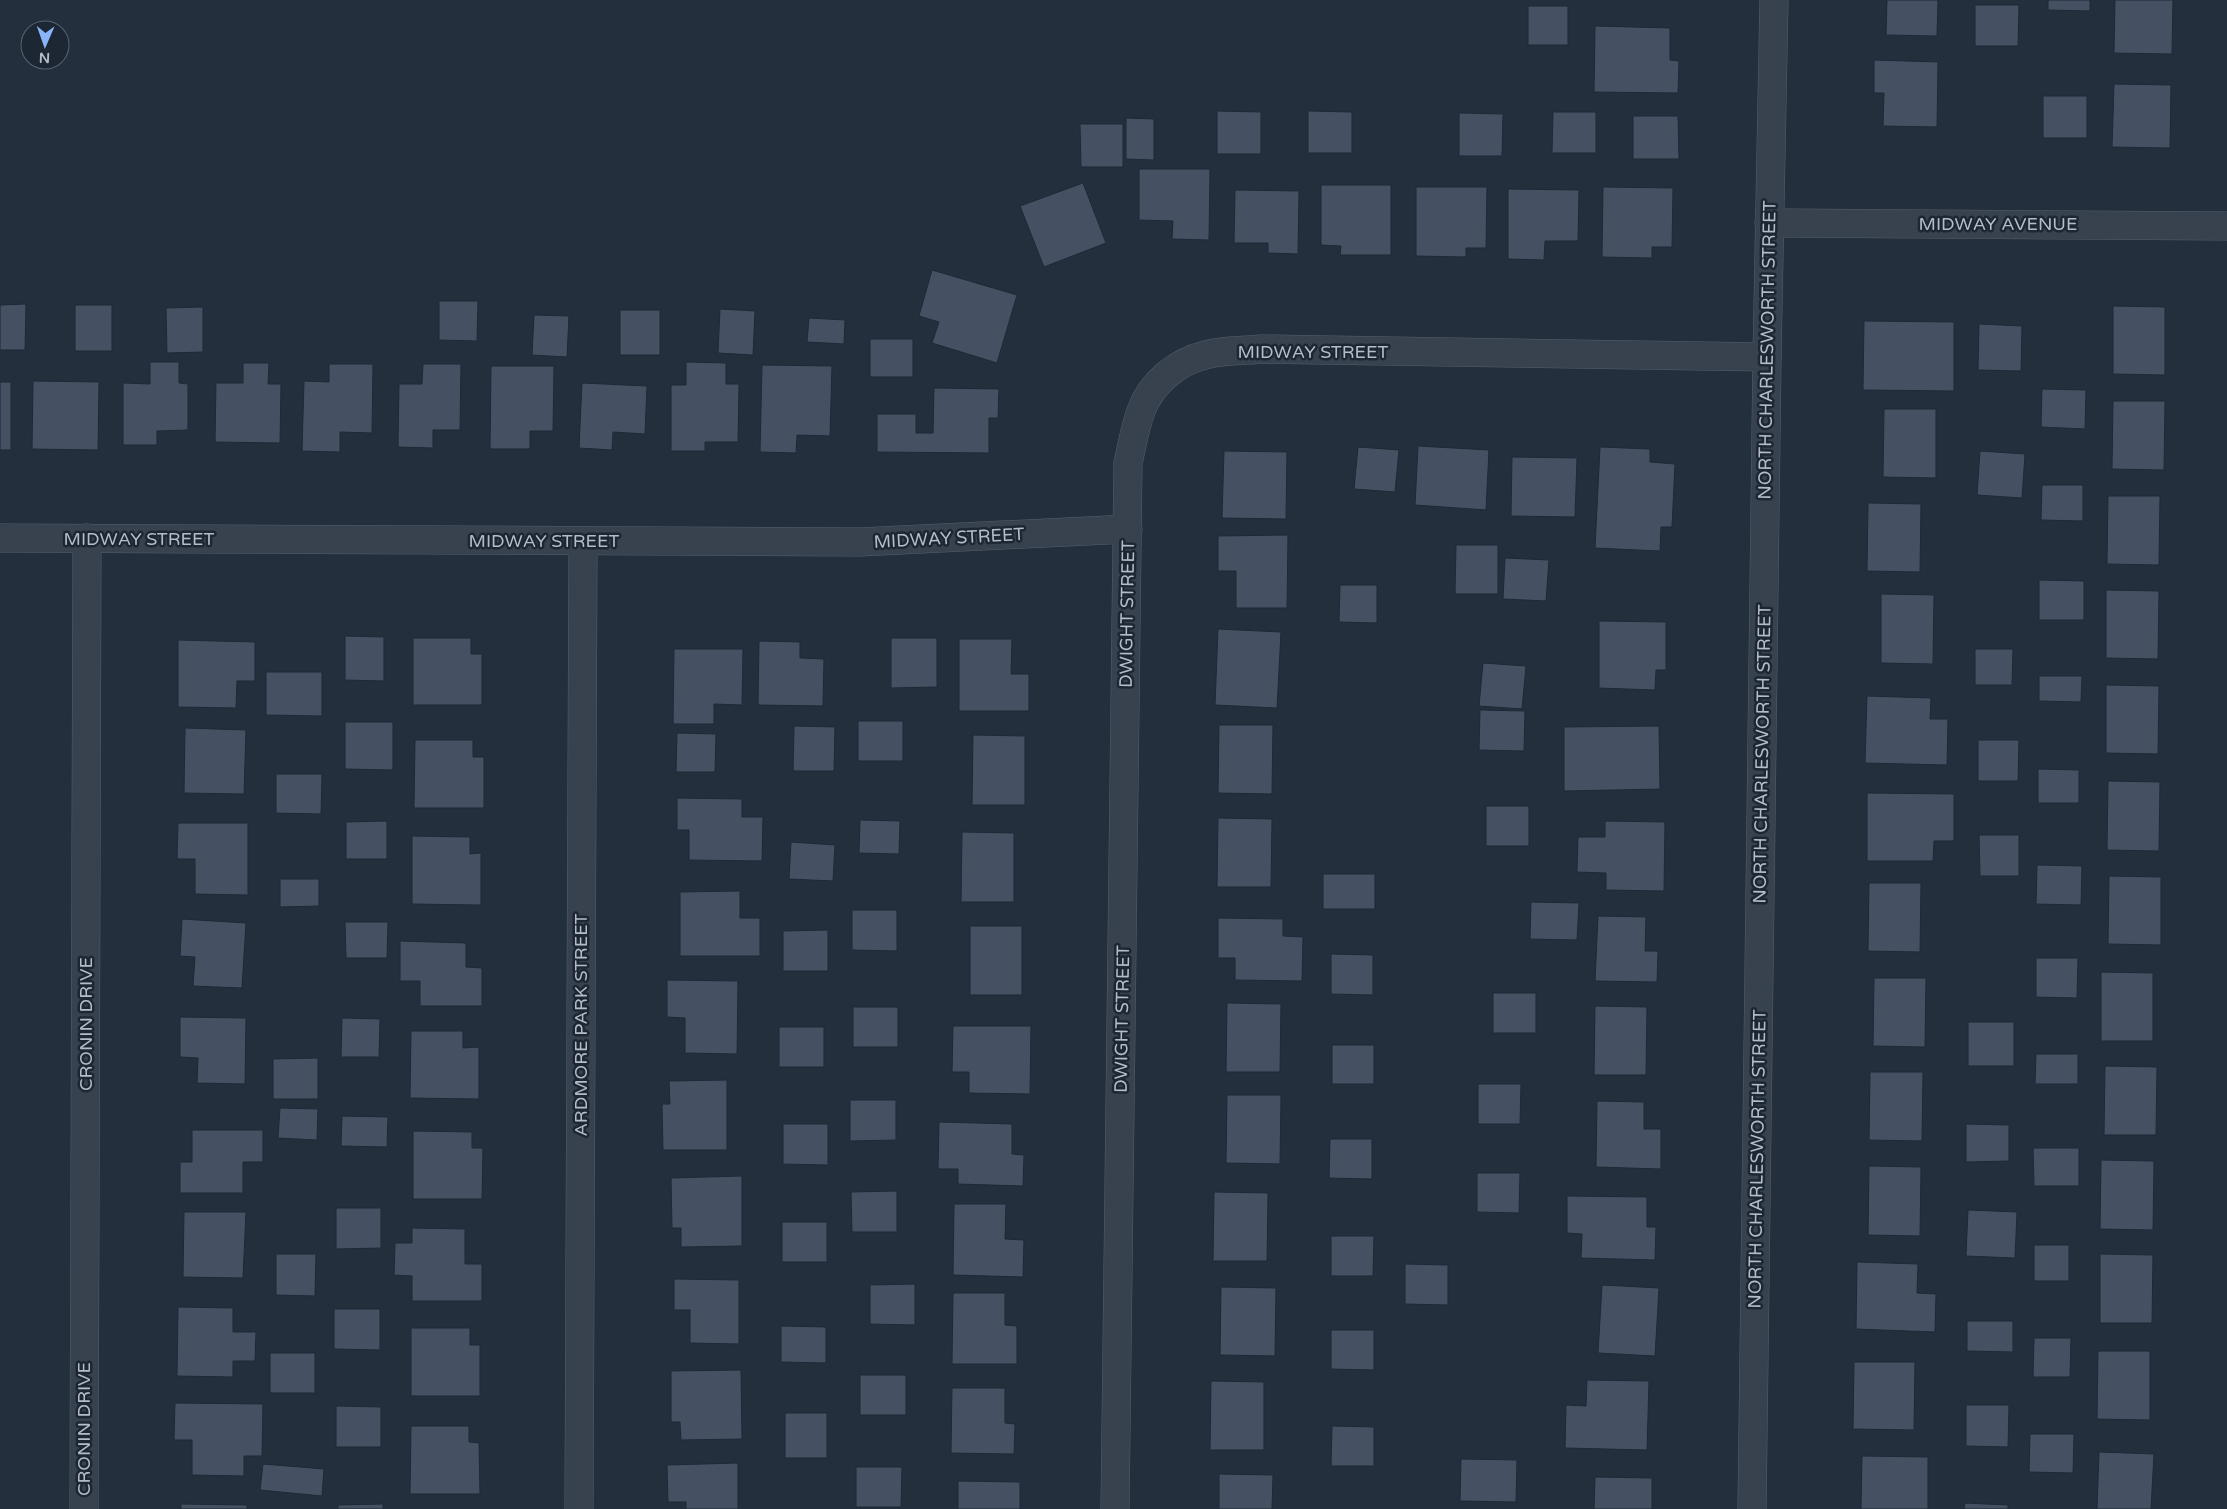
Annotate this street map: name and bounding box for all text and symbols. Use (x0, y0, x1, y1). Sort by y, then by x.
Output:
north arrow (20, 20, 70, 70)
text: N (39, 49, 50, 66)
street label: NORTH CHARLESWORTH STREET (1753, 200, 1781, 500)
street label: MIDWAY AVENUE (1919, 213, 2077, 235)
street label: MIDWAY STREET (1238, 341, 1388, 363)
street label: MIDWAY STREET (873, 523, 1025, 553)
street label: MIDWAY STREET (64, 528, 214, 550)
street label: MIDWAY STREET (469, 530, 619, 552)
street label: DWIGHT STREET (1115, 540, 1139, 688)
street label: NORTH CHARLESWORTH STREET (1748, 604, 1776, 904)
street label: ARDMORE PARK STREET (570, 913, 592, 1137)
street label: DWIGHT STREET (1110, 945, 1134, 1093)
street label: CRONIN DRIVE (75, 957, 97, 1091)
street label: NORTH CHARLESWORTH STREET (1743, 1009, 1771, 1309)
street label: CRONIN DRIVE (73, 1362, 95, 1496)

